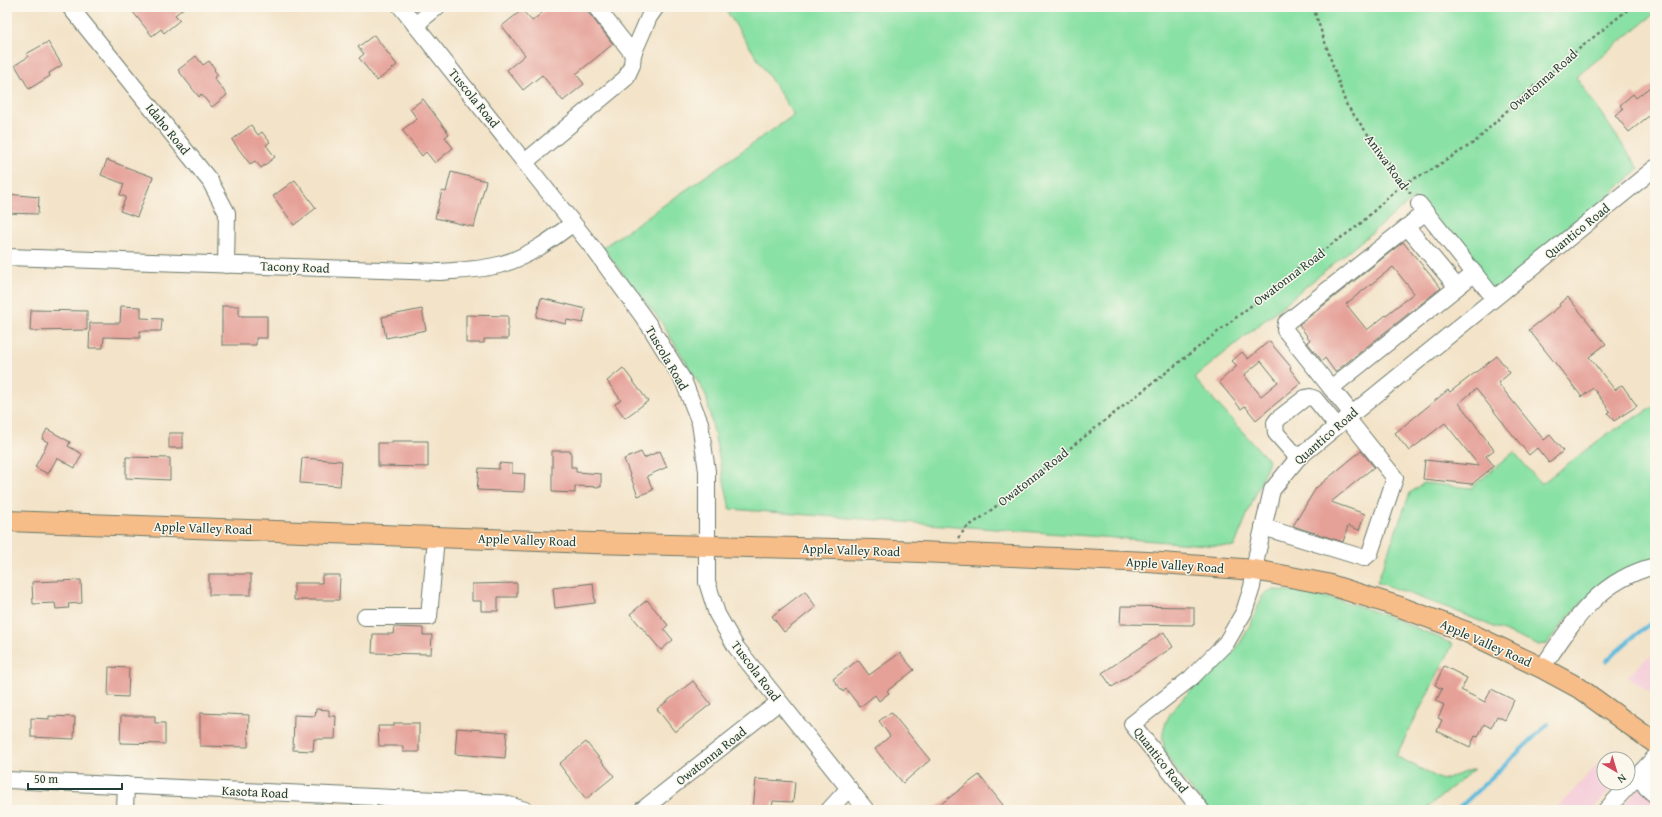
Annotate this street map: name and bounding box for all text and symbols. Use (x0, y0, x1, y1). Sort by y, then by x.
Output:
street label: Owatonna Road (1505, 45, 1581, 115)
street label: Tuscola Road (444, 64, 504, 132)
street label: Idaho Road (141, 99, 195, 159)
street label: Aniwa Road (1360, 130, 1414, 194)
street label: Quantico Road (1540, 199, 1614, 263)
street label: Owatonna Road (1249, 244, 1329, 310)
street label: Tacony Road (260, 256, 330, 278)
street label: Tuscola Road (641, 322, 693, 394)
street label: Quantico Road (1290, 403, 1362, 469)
street label: Owatonna Road (994, 443, 1072, 511)
street label: Apple Valley Road (154, 517, 253, 539)
street label: Apple Valley Road (478, 529, 577, 551)
street label: Apple Valley Road (802, 539, 901, 561)
street label: Apple Valley Road (1125, 552, 1225, 578)
street label: Apple Valley Road (1437, 614, 1535, 672)
street label: Tuscola Road (727, 637, 785, 705)
street label: Owatonna Road (672, 722, 750, 790)
street label: Quantico Road (1129, 723, 1193, 797)
north arrow (1596, 751, 1636, 791)
scale bar (28, 765, 122, 791)
text: 50 m (34, 770, 58, 787)
text: N (1614, 770, 1630, 788)
street label: Kasota Road (221, 781, 289, 803)

